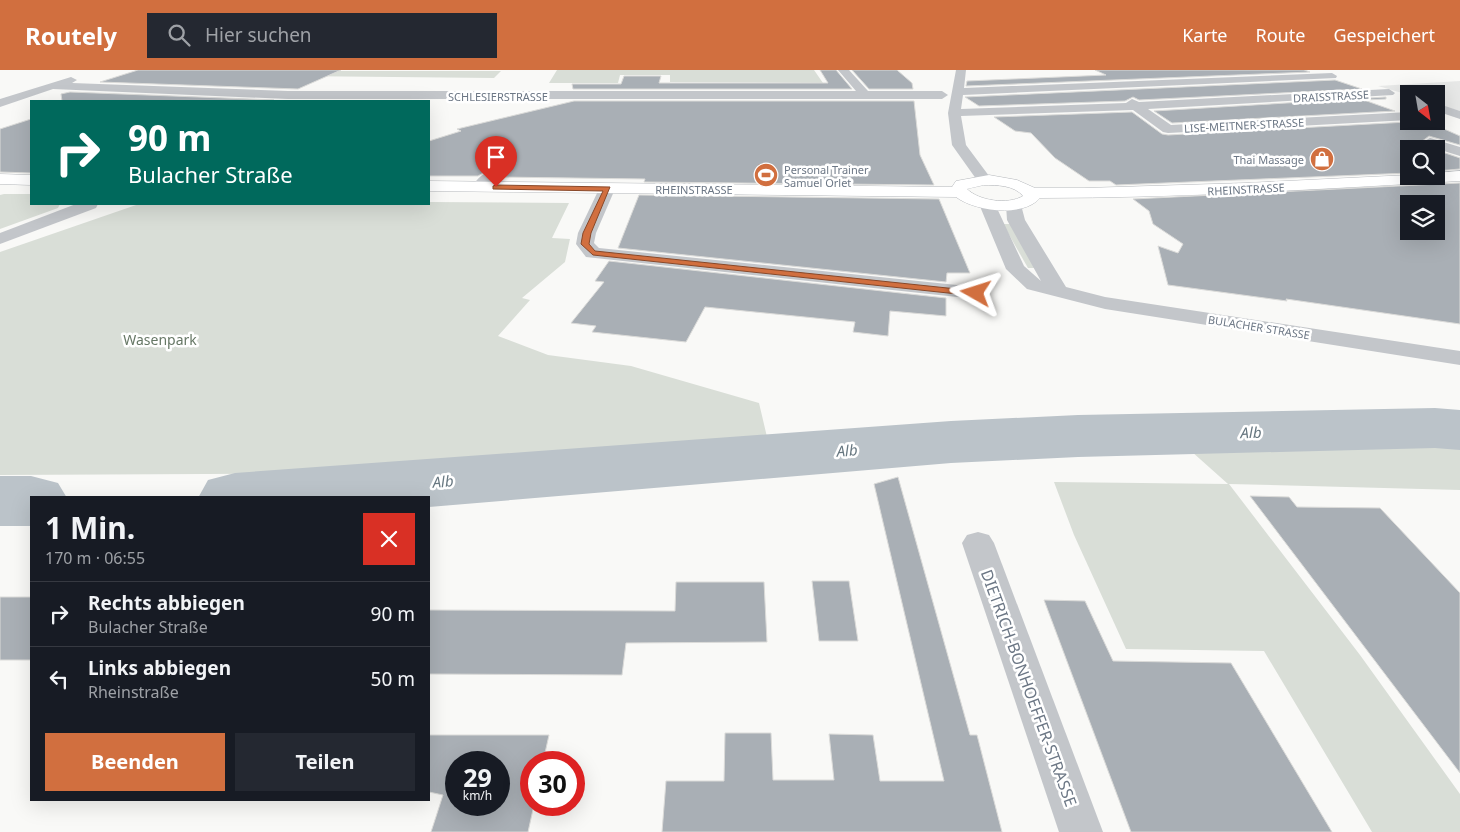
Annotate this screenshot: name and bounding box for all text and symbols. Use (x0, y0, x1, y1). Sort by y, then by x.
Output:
search box (147, 13, 497, 58)
text: Routely (25, 19, 117, 52)
icon: search (165, 21, 193, 49)
text: Hier suchen (205, 22, 312, 48)
text: Karte (1182, 23, 1228, 47)
text: Route (1256, 23, 1305, 47)
text: Gespeichert (1333, 23, 1435, 47)
north arrow (1400, 85, 1445, 130)
map controls (1400, 85, 1445, 240)
street label: DRAISSTRASSE (1293, 87, 1369, 105)
street label: SCHLESIERSTRASSE (448, 89, 548, 104)
text: 90 m (128, 114, 211, 161)
street label: LISE-MEITNER-STRASSE (1184, 114, 1304, 136)
icon: right (45, 120, 110, 185)
pin (475, 136, 517, 187)
button: search (1400, 140, 1445, 185)
icon: arrive (482, 143, 510, 171)
shop icon: Thai Massage (1309, 146, 1335, 172)
place label: Thai Massage (1233, 152, 1304, 167)
text: Bulacher Straße (128, 159, 293, 189)
sports icon: Personal Trainer Samuel Orlet (753, 162, 779, 188)
place label: Personal Trainer Samuel Orlet (784, 162, 869, 190)
street label: RHEINSTRASSE (1207, 179, 1285, 199)
street label: RHEINSTRASSE (655, 182, 733, 197)
button: layers (1400, 195, 1445, 240)
position arrow (949, 266, 1001, 318)
street label: BULACHER STRASSE (1207, 312, 1311, 342)
park label: Wasenpark (123, 330, 197, 349)
water label: Alb (1239, 422, 1262, 442)
water label: Alb (835, 439, 858, 461)
water label: Alb (431, 470, 454, 492)
text: 1 Min. (45, 507, 135, 548)
button: close (363, 513, 415, 565)
text: 170 m · 06:55 (45, 547, 145, 569)
street label: DIETRICH-BONHOEFFER-STRASSE (976, 566, 1082, 810)
text: Rechts abbiegen (88, 590, 245, 616)
icon: right (45, 600, 73, 628)
text: 90 m (371, 601, 415, 627)
text: Bulacher Straße (88, 616, 208, 638)
text: Links abbiegen (88, 655, 231, 681)
icon: left (45, 665, 73, 693)
text: 50 m (371, 666, 415, 692)
text: Rheinstraße (88, 681, 179, 703)
button: Beenden (45, 733, 225, 791)
button: Teilen (235, 733, 415, 791)
speed limit sign: 30 (520, 751, 585, 816)
text: 29 (463, 760, 492, 794)
text: km/h (463, 787, 492, 804)

